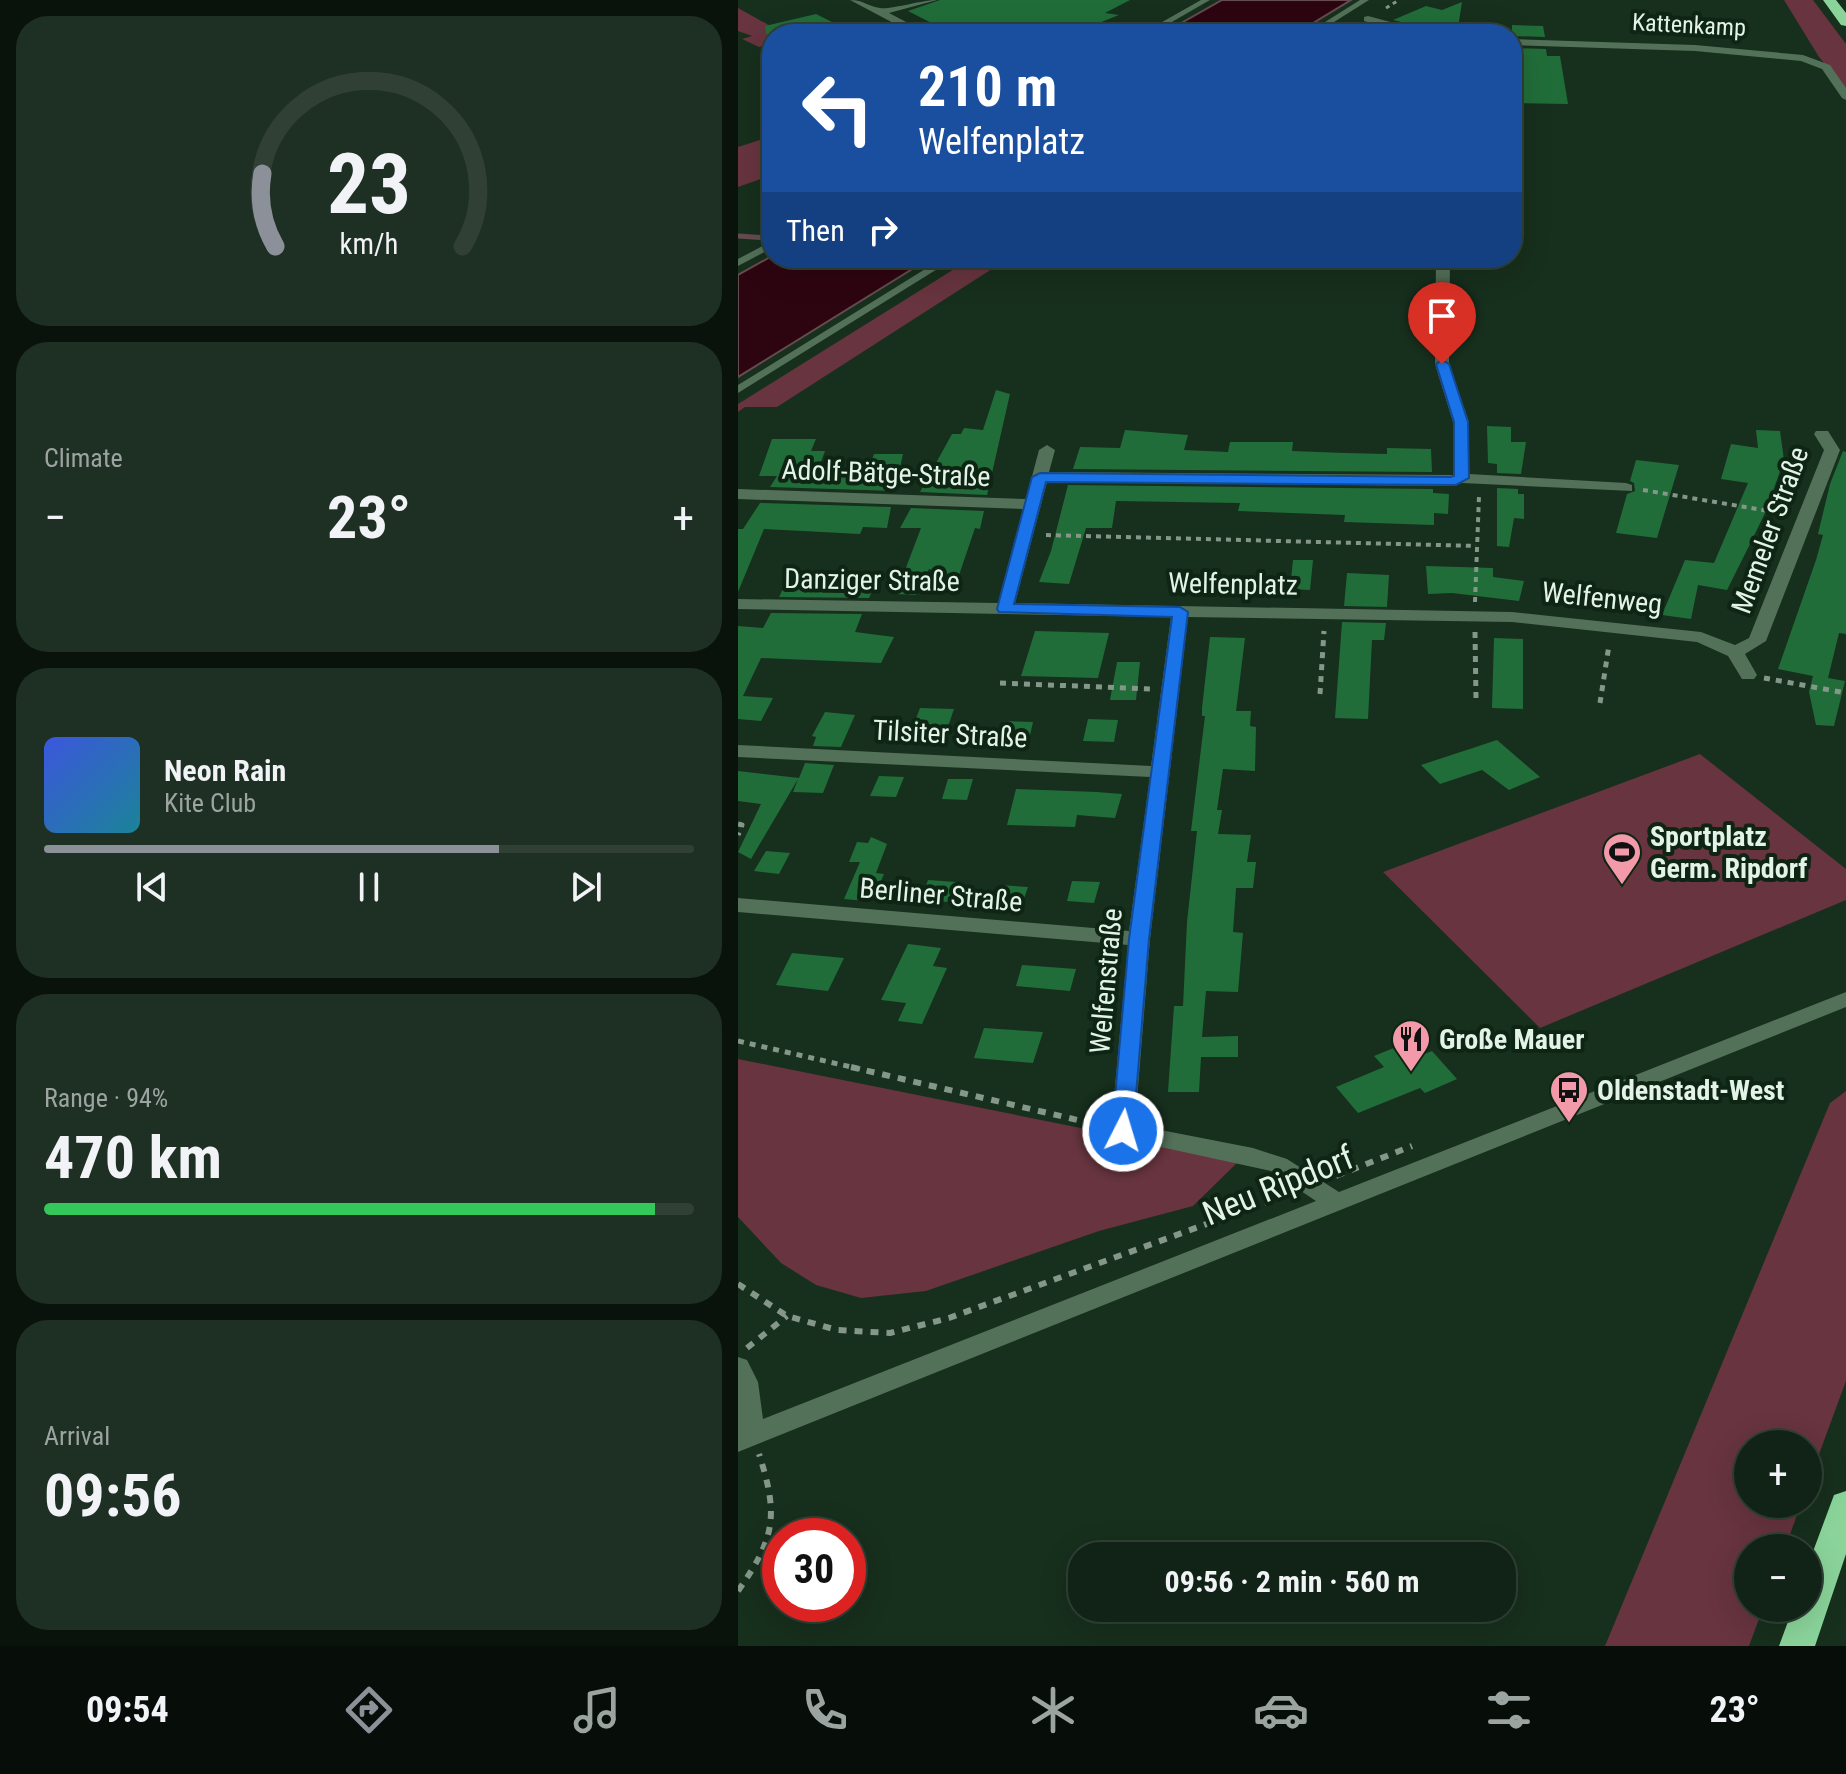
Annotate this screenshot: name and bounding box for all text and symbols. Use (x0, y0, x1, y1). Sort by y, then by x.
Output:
street label: Kattenkamp (1631, 8, 1747, 42)
text: 210 m (918, 54, 1057, 120)
icon: left (786, 56, 890, 160)
text: Welfenplatz (918, 121, 1085, 163)
text: 23 (327, 136, 411, 233)
icon: right (861, 208, 905, 252)
text: Then (786, 213, 845, 248)
text: km/h (340, 227, 398, 261)
pin (1408, 282, 1476, 364)
icon: arrive (1420, 294, 1464, 338)
street label: Memeler Straße (1725, 442, 1815, 618)
text: Climate (44, 443, 123, 473)
street label: Adolf-Bätge-Straße (781, 453, 991, 493)
text: 23° (327, 482, 411, 553)
text: − (44, 492, 66, 544)
text: + (672, 492, 694, 544)
street label: Danziger Straße (784, 562, 960, 598)
street label: Welfenplatz (1168, 566, 1298, 602)
street label: Welfenweg (1540, 575, 1664, 621)
street label: Tilsiter Straße (872, 713, 1028, 755)
text: Neon Rain (164, 753, 286, 788)
text: Kite Club (164, 788, 256, 818)
place label: Sportplatz Germ. Ripdorf (1650, 820, 1807, 885)
sports icon: Sportplatz Germ. Ripdorf (1601, 831, 1643, 886)
icon: previous (130, 865, 174, 909)
icon: pause (347, 865, 391, 909)
icon: next (564, 865, 608, 909)
street label: Berliner Straße (858, 871, 1024, 919)
street label: Welfenstraße (1083, 907, 1129, 1055)
restaurant icon: Große Mauer (1390, 1018, 1432, 1073)
place label: Große Mauer (1439, 1023, 1584, 1056)
bus stop icon: Oldenstadt-West (1548, 1069, 1590, 1124)
place label: Oldenstadt-West (1597, 1074, 1784, 1107)
text: Range · 94% (44, 1083, 168, 1113)
position arrow (1081, 1089, 1165, 1173)
text: 470 km (44, 1122, 222, 1193)
street label: Neu Ripdorf (1197, 1137, 1359, 1233)
text: Arrival (44, 1421, 110, 1451)
map controls (1734, 1430, 1822, 1622)
button: + (1734, 1430, 1822, 1518)
text: 09:56 (44, 1460, 182, 1531)
speed limit sign: 30 (762, 1518, 866, 1622)
button: − (1734, 1534, 1822, 1622)
text: 09:56 · 2 min · 560 m (1165, 1564, 1419, 1599)
icon: directions (341, 1682, 397, 1738)
icon: music (569, 1682, 625, 1738)
icon: phone (797, 1682, 853, 1738)
icon: climate (1025, 1682, 1081, 1738)
icon: car (1253, 1682, 1309, 1738)
icon: filters (1481, 1682, 1537, 1738)
text: 09:54 (86, 1689, 169, 1731)
text: 23° (1709, 1689, 1760, 1731)

